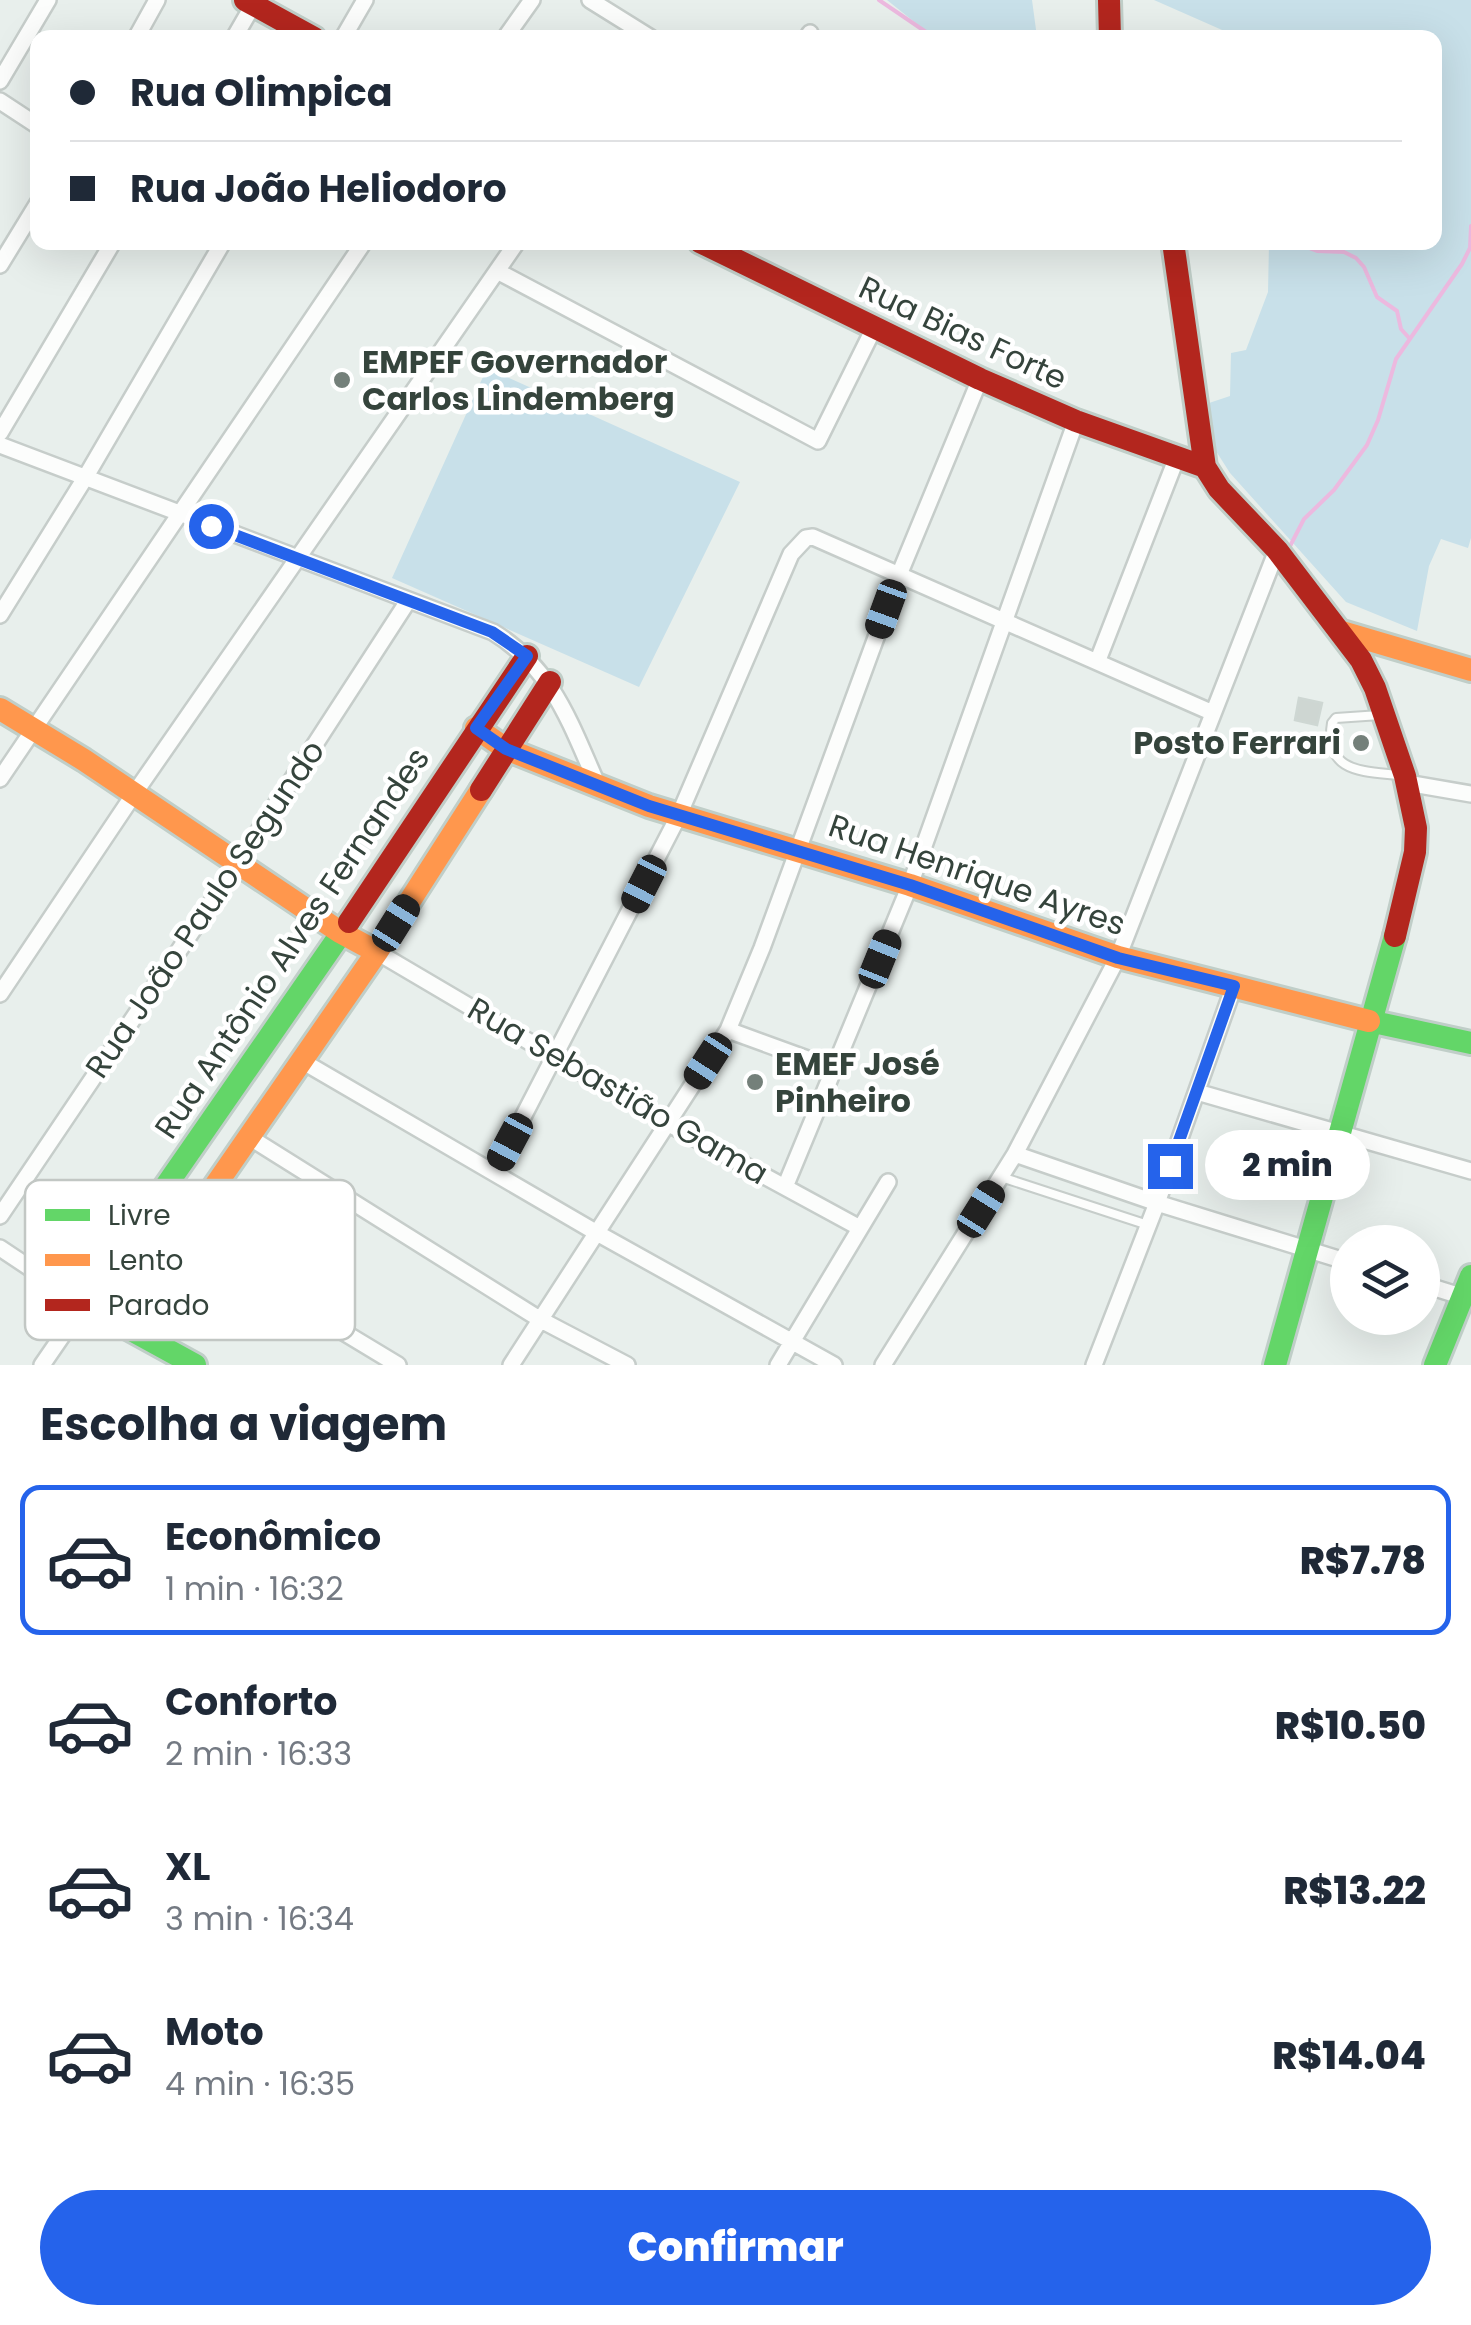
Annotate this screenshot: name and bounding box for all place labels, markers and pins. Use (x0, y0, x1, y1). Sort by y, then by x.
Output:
place label: EMPEF Governador Carlos Lindemberg (362, 339, 675, 421)
marker: EMPEF Governador Carlos Lindemberg (331, 369, 353, 391)
place label: Posto Ferrari (1133, 720, 1341, 765)
marker: Posto Ferrari (1350, 732, 1372, 754)
place label: EMEF José Pinheiro (775, 1041, 940, 1123)
marker: EMEF José Pinheiro (744, 1071, 766, 1093)

